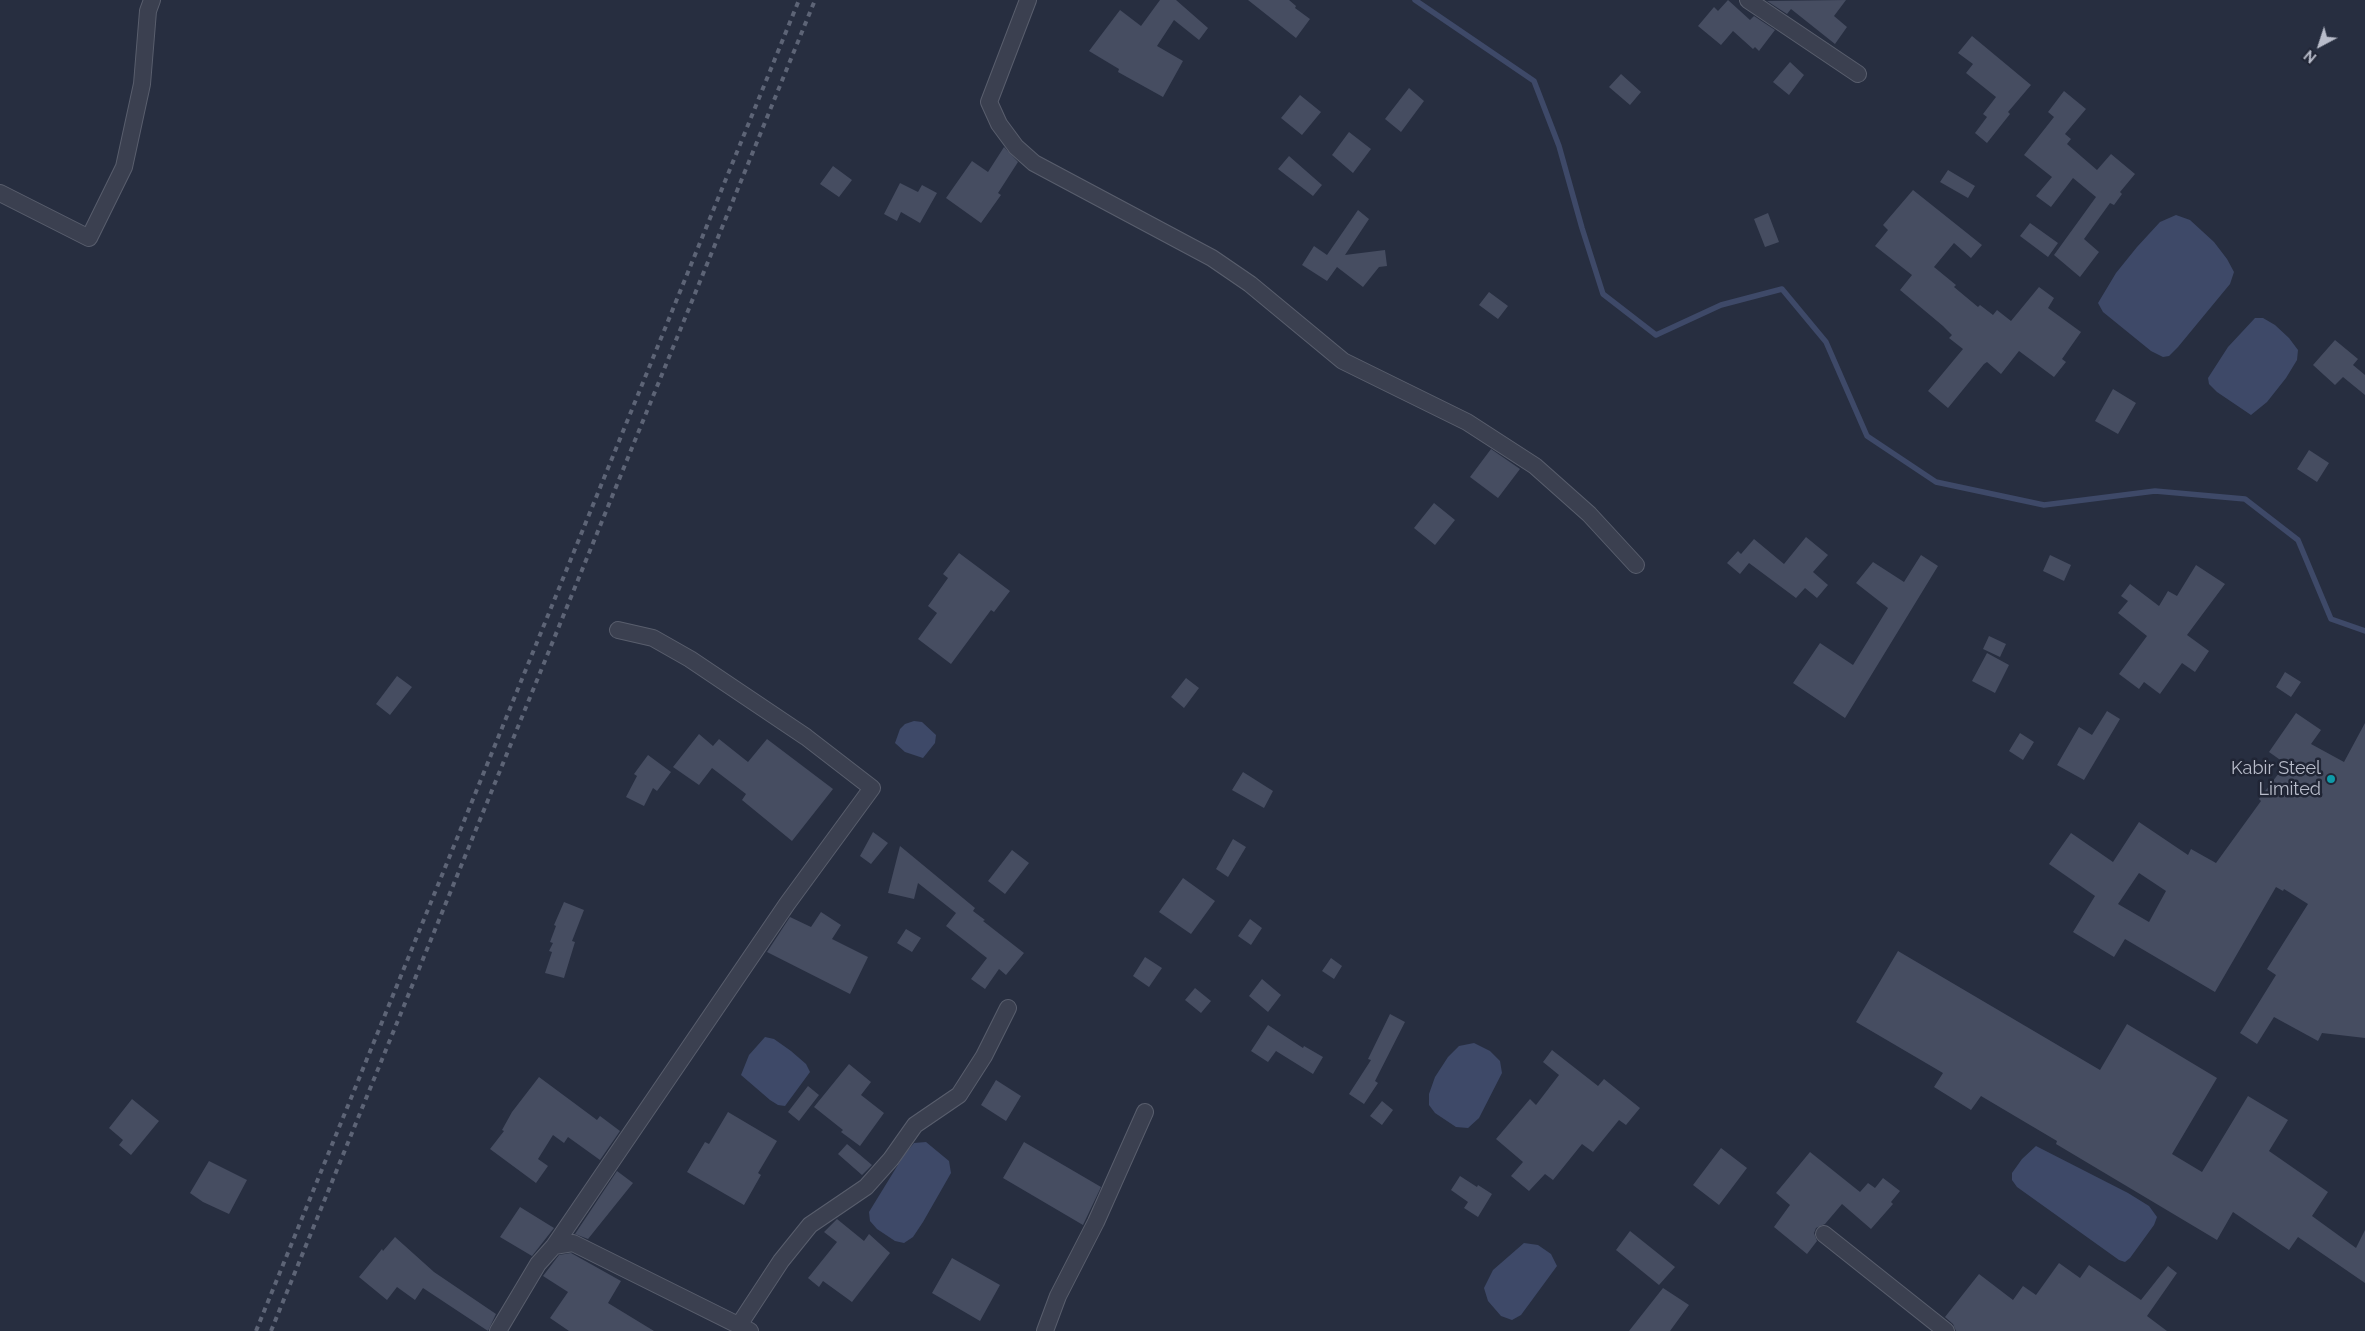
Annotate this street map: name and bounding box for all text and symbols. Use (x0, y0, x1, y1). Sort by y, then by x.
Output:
north arrow (2295, 20, 2345, 70)
text: N (2301, 47, 2320, 66)
place label: Kabir Steel Limited (2231, 758, 2321, 801)
marker: Kabir Steel Limited (2325, 773, 2337, 785)

